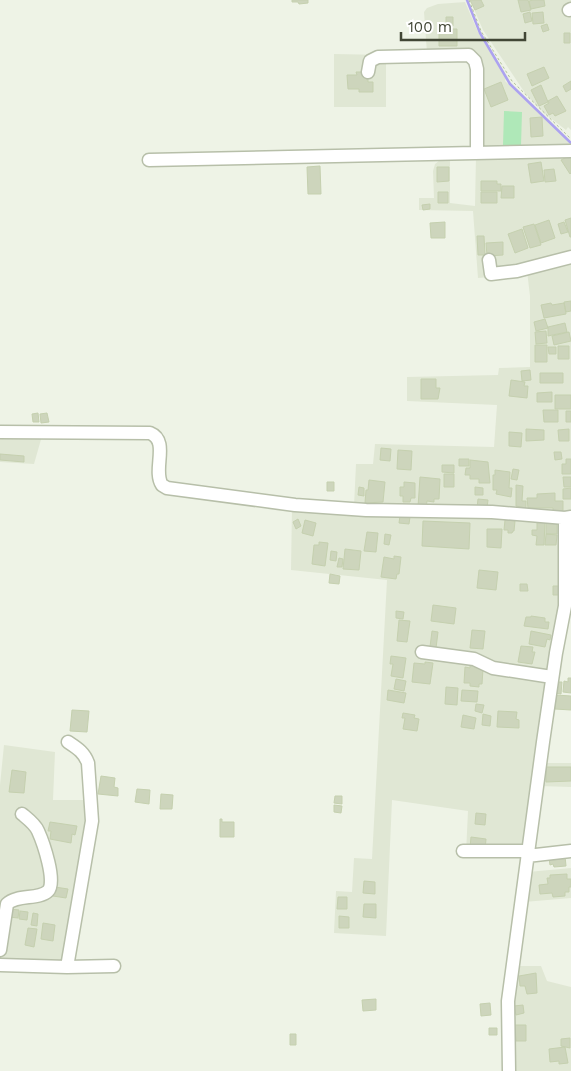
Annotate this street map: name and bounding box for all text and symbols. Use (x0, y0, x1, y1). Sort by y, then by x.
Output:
scale bar (401, 10, 525, 42)
text: 100 m (408, 18, 452, 36)

